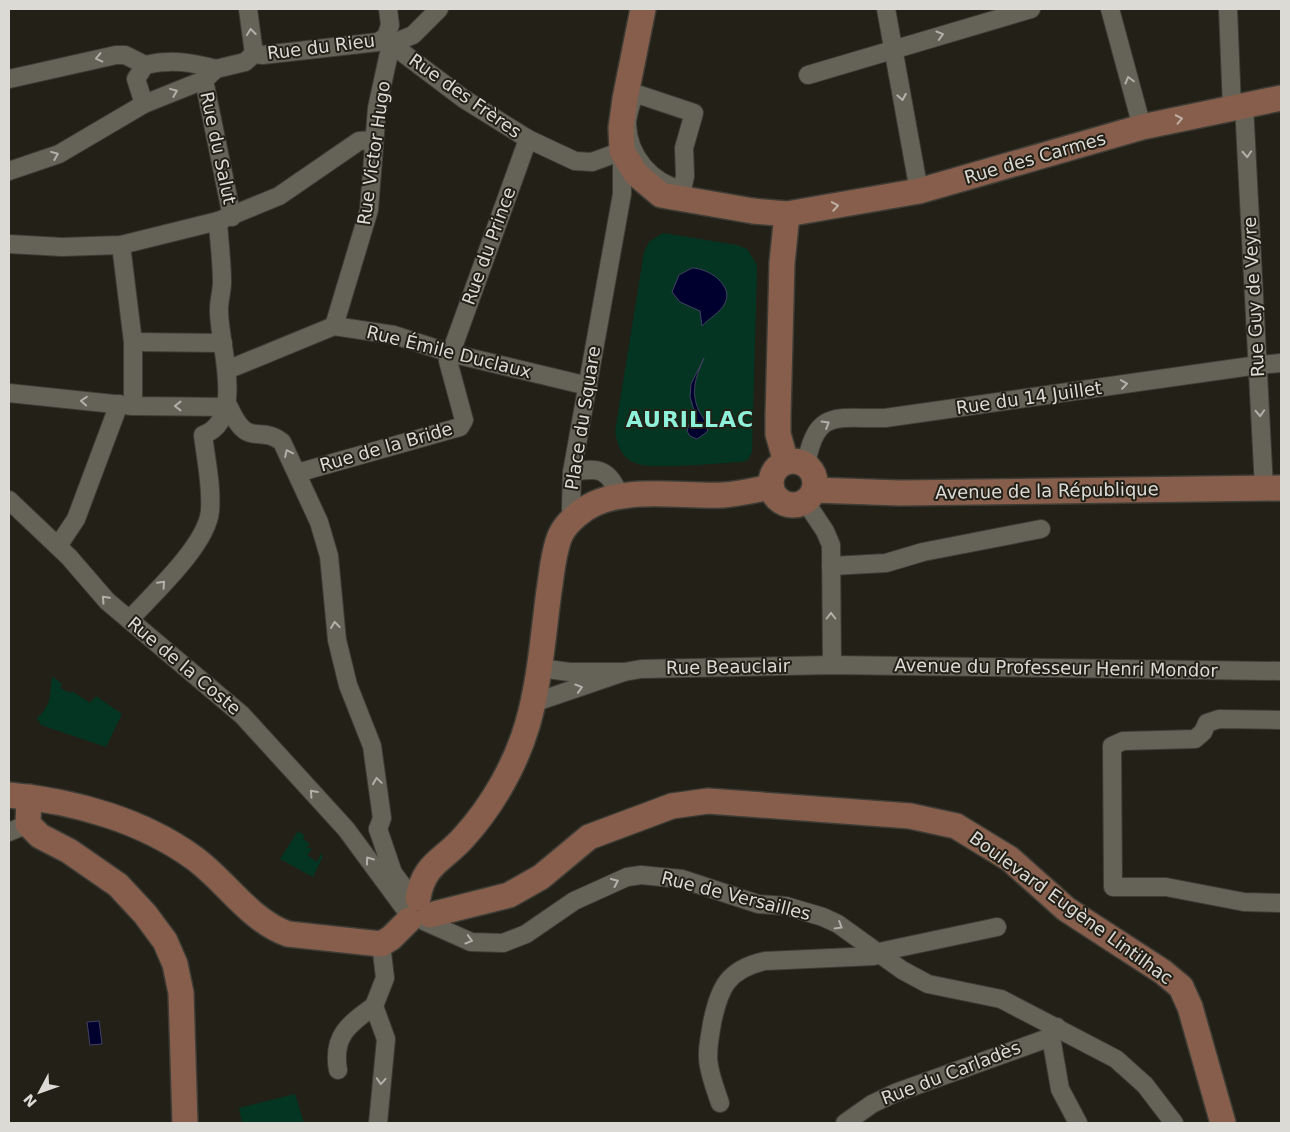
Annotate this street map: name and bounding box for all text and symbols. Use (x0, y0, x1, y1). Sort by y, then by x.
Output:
one-way arrow (247, 27, 257, 36)
street label: Rue du Rieu (266, 29, 376, 64)
one-way arrow (935, 31, 944, 41)
street label: Rue des Frères (405, 49, 525, 142)
one-way arrow (94, 52, 103, 63)
one-way arrow (1125, 77, 1135, 85)
street label: Rue Victor Hugo (353, 80, 394, 226)
one-way arrow (169, 88, 178, 99)
street label: Rue du Salut (196, 90, 241, 206)
one-way arrow (896, 92, 906, 101)
one-way arrow (1175, 114, 1184, 125)
street label: Rue des Carmes (962, 127, 1108, 188)
one-way arrow (1242, 150, 1252, 158)
one-way arrow (50, 151, 59, 162)
street label: Rue du Prince (457, 184, 520, 308)
one-way arrow (831, 201, 840, 211)
street label: Rue Guy de Veyre (1239, 216, 1268, 378)
street label: Rue Émile Duclaux (365, 321, 534, 382)
street label: Place du Square (561, 344, 604, 491)
street label: Rue du 14 Juillet (955, 377, 1103, 418)
one-way arrow (1121, 379, 1129, 390)
one-way arrow (80, 396, 88, 407)
one-way arrow (174, 401, 182, 411)
district label: AURILLAC (626, 407, 754, 432)
one-way arrow (1255, 410, 1266, 418)
street label: Rue de la Bride (317, 418, 455, 476)
one-way arrow (821, 420, 830, 430)
one-way arrow (283, 449, 294, 458)
street label: Avenue de la République (935, 478, 1159, 503)
one-way arrow (156, 581, 165, 590)
one-way arrow (102, 595, 111, 604)
street label: Rue de la Coste (124, 612, 245, 719)
one-way arrow (826, 612, 836, 620)
one-way arrow (331, 620, 341, 629)
street label: Avenue du Professeur Henri Mondor (894, 654, 1218, 681)
street label: Rue Beauclair (666, 655, 791, 678)
one-way arrow (575, 683, 583, 693)
one-way arrow (372, 777, 382, 785)
one-way arrow (310, 789, 319, 798)
street label: Boulevard Eugène Lintilhac (966, 827, 1177, 988)
one-way arrow (366, 856, 375, 866)
street label: Rue de Versailles (659, 867, 813, 924)
one-way arrow (610, 878, 619, 889)
one-way arrow (833, 919, 842, 929)
one-way arrow (465, 934, 473, 945)
street label: Rue du Carladès (878, 1036, 1023, 1109)
north arrow (15, 1067, 65, 1117)
one-way arrow (376, 1077, 387, 1085)
text: N (20, 1091, 40, 1110)

